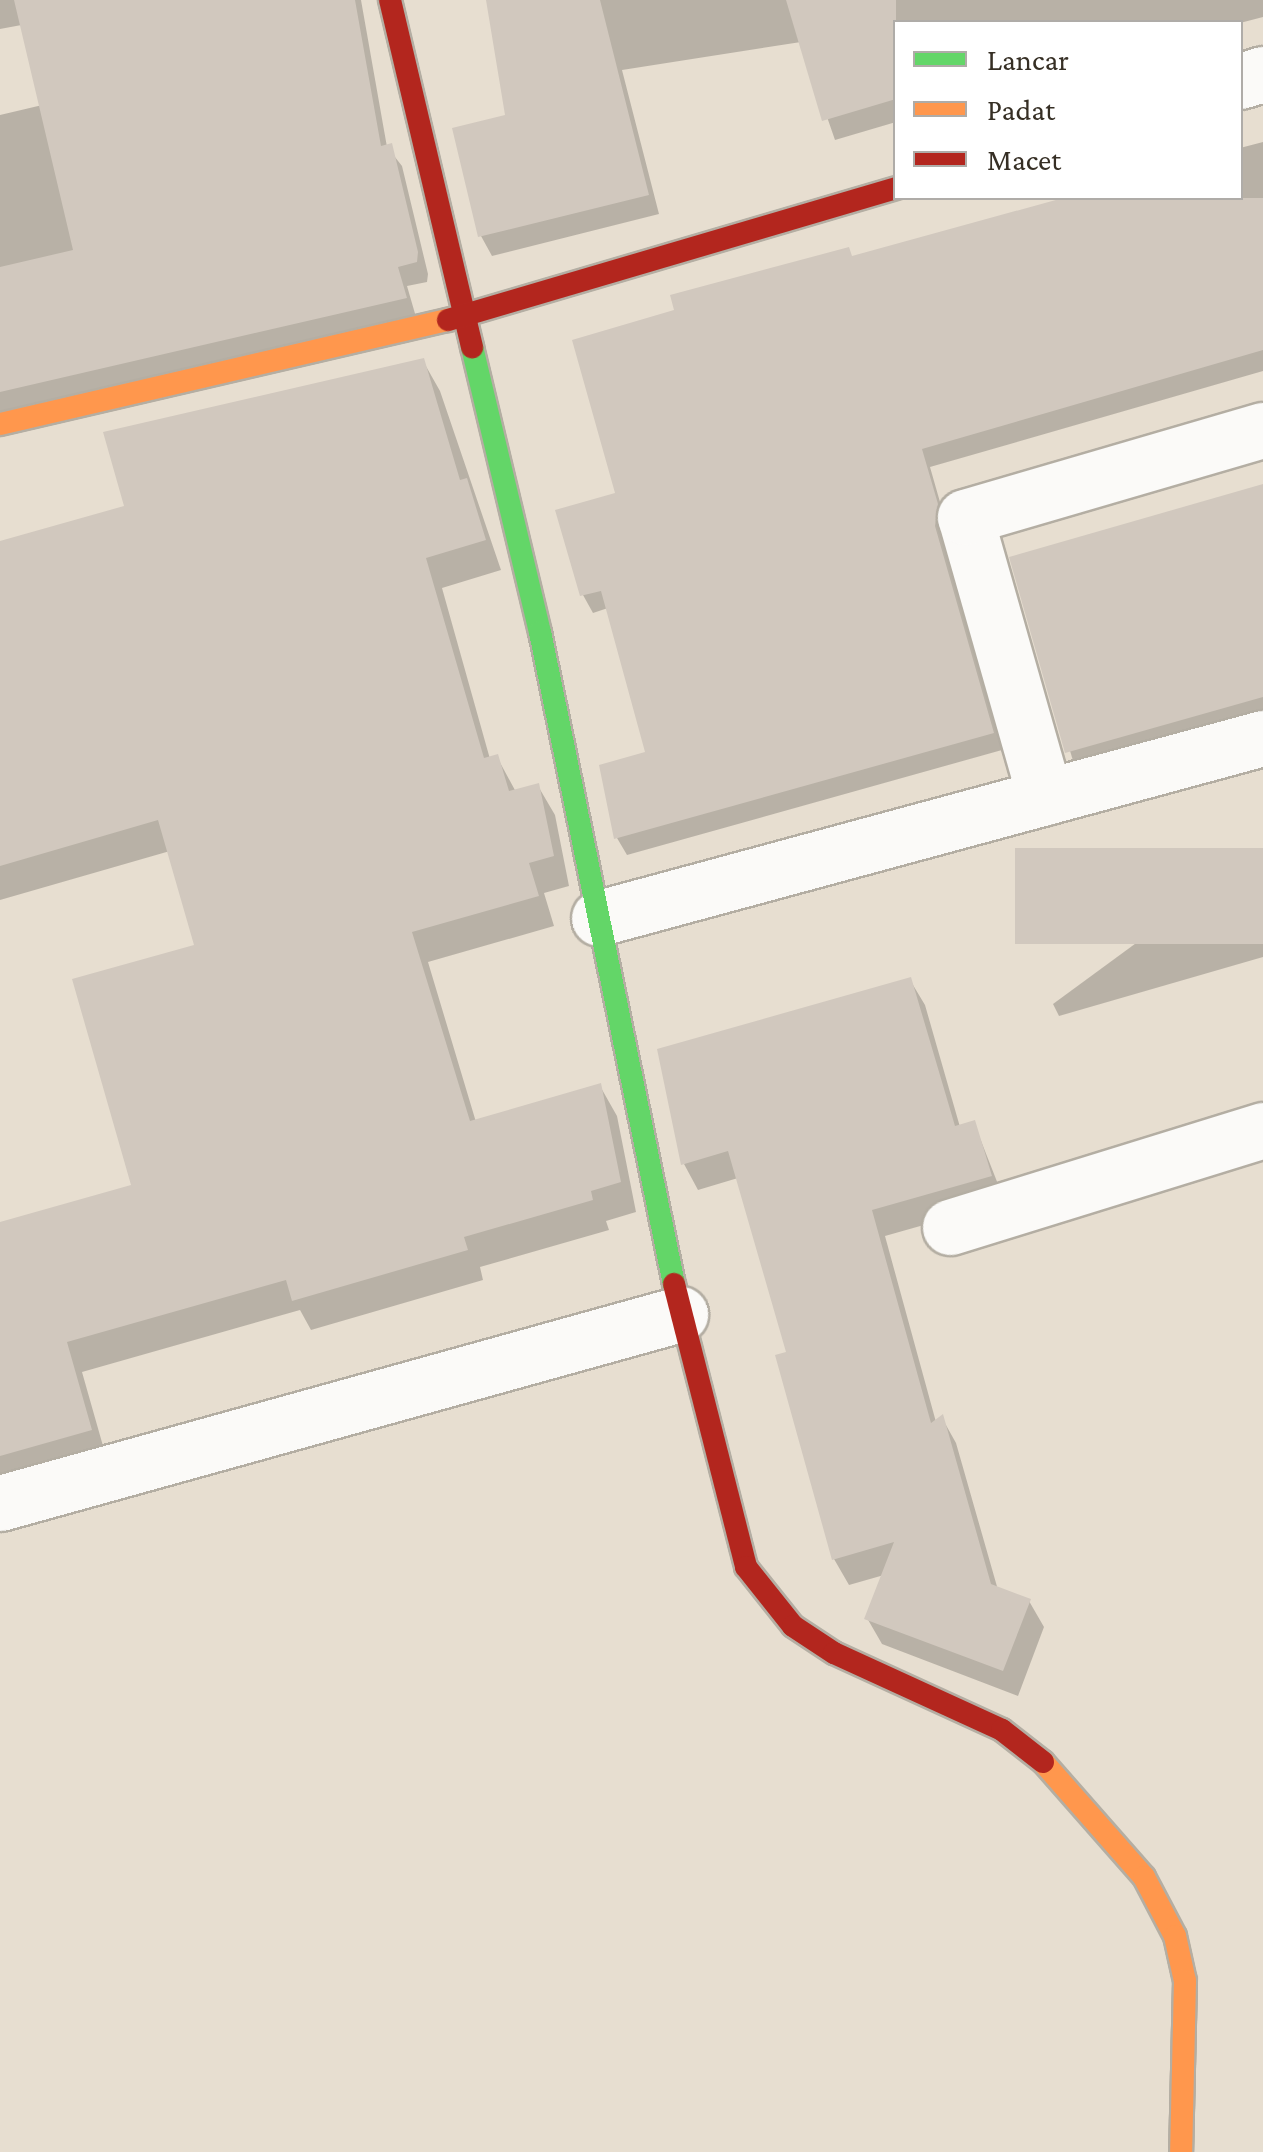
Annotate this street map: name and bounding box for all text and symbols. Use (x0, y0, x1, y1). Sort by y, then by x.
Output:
legend (893, 20, 1243, 200)
text: Lancar (987, 43, 1069, 76)
text: Padat (987, 93, 1055, 126)
text: Macet (987, 143, 1061, 176)

